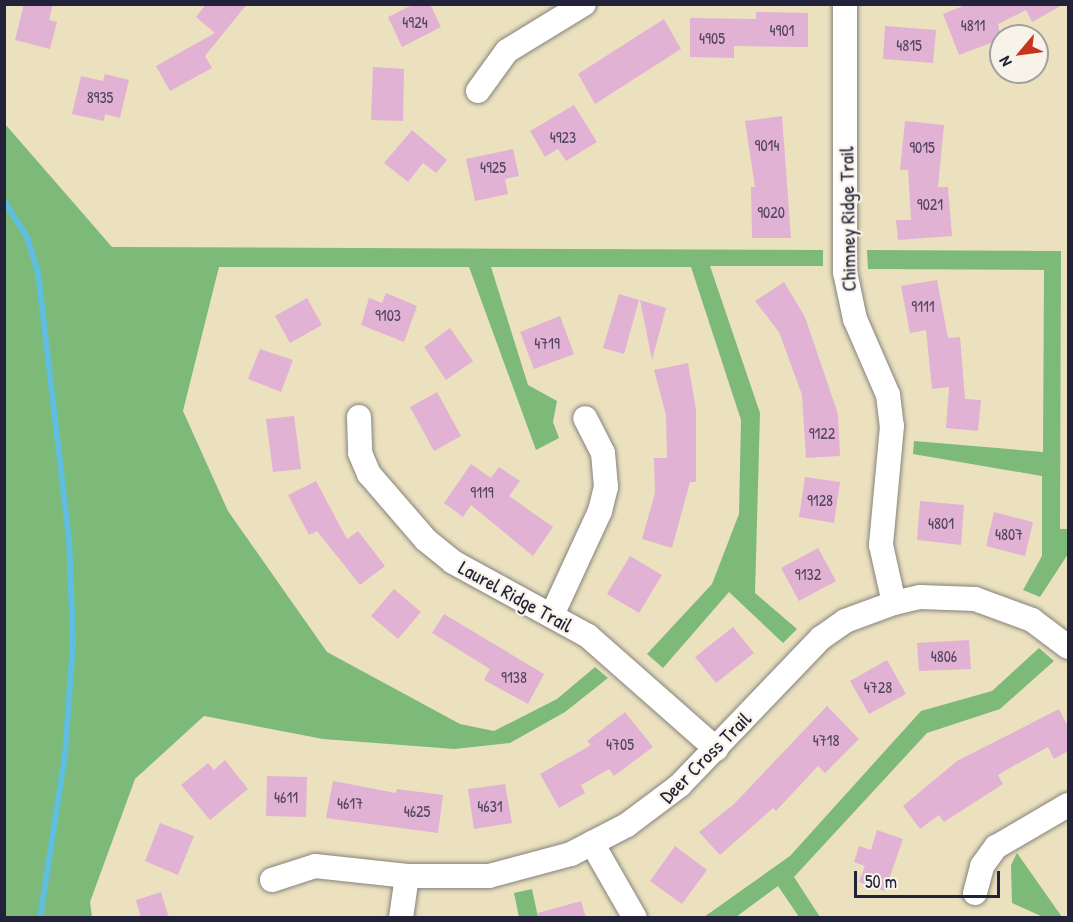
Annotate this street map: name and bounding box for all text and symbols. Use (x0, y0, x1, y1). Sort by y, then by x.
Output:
house number: 4924 (402, 12, 428, 32)
house number: 4811 (961, 15, 985, 35)
house number: 4901 (770, 20, 794, 40)
north arrow (989, 24, 1049, 84)
house number: 4905 (699, 28, 725, 48)
house number: 4815 (896, 35, 922, 55)
text: N (993, 53, 1017, 71)
house number: 8935 (87, 87, 113, 107)
house number: 4923 (550, 127, 576, 147)
house number: 9014 (755, 135, 779, 155)
house number: 9015 (909, 137, 935, 157)
street label: Chimney Ridge Trail (834, 146, 860, 292)
house number: 4925 (480, 157, 506, 177)
house number: 9021 (917, 194, 943, 214)
house number: 9020 (757, 202, 785, 222)
house number: 9111 (911, 296, 935, 316)
house number: 9103 (375, 305, 401, 325)
house number: 4719 (534, 333, 560, 353)
house number: 9122 (809, 423, 835, 443)
house number: 9119 (470, 482, 494, 502)
house number: 9128 (807, 490, 833, 510)
house number: 4801 (928, 513, 954, 533)
house number: 4807 (995, 524, 1023, 544)
street label: Laurel Ridge Trail (455, 555, 577, 637)
house number: 9132 (795, 564, 821, 584)
house number: 4806 (931, 646, 957, 666)
house number: 9138 (501, 667, 527, 687)
house number: 4728 (864, 677, 892, 697)
street label: Deer Cross Trail (654, 706, 756, 808)
house number: 4718 (813, 730, 839, 750)
house number: 4705 (606, 734, 634, 754)
house number: 4611 (274, 787, 298, 807)
house number: 4617 (337, 793, 363, 813)
house number: 4631 (477, 796, 503, 816)
house number: 4625 (404, 801, 430, 821)
scale bar (857, 859, 1002, 897)
text: 50 m (865, 869, 897, 894)

